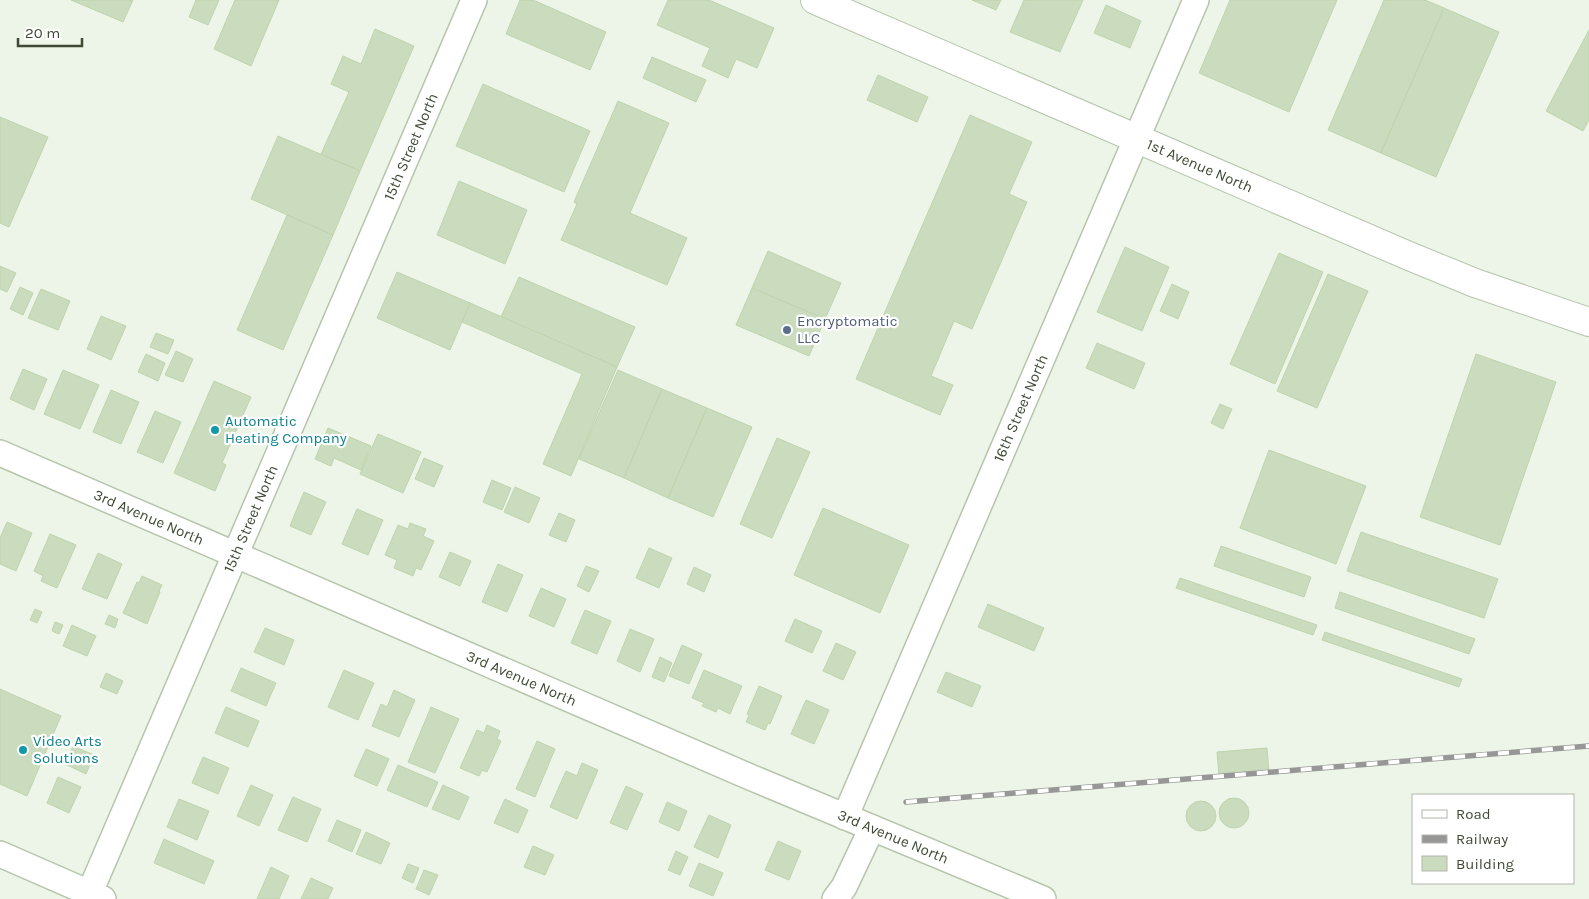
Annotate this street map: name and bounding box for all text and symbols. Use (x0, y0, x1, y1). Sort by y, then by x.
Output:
scale bar (18, 15, 81, 47)
text: 20 m (25, 24, 60, 42)
street label: 15th Street North (380, 90, 442, 203)
street label: 1st Avenue North (1144, 135, 1256, 197)
place label: Encryptomatic LLC (797, 312, 897, 347)
marker: Encryptomatic LLC (781, 324, 793, 336)
street label: 16th Street North (990, 352, 1052, 465)
place label: Automatic Heating Company (225, 412, 347, 447)
marker: Automatic Heating Company (209, 424, 221, 436)
street label: 15th Street North (220, 462, 282, 575)
street label: 3rd Avenue North (91, 486, 207, 549)
street label: 3rd Avenue North (464, 647, 579, 710)
place label: Video Arts Solutions (33, 732, 102, 767)
marker: Video Arts Solutions (17, 744, 29, 756)
legend (1412, 794, 1574, 884)
text: Road (1456, 805, 1491, 823)
street label: 3rd Avenue North (835, 806, 951, 868)
text: Railway (1456, 830, 1508, 848)
text: Building (1456, 855, 1514, 873)

